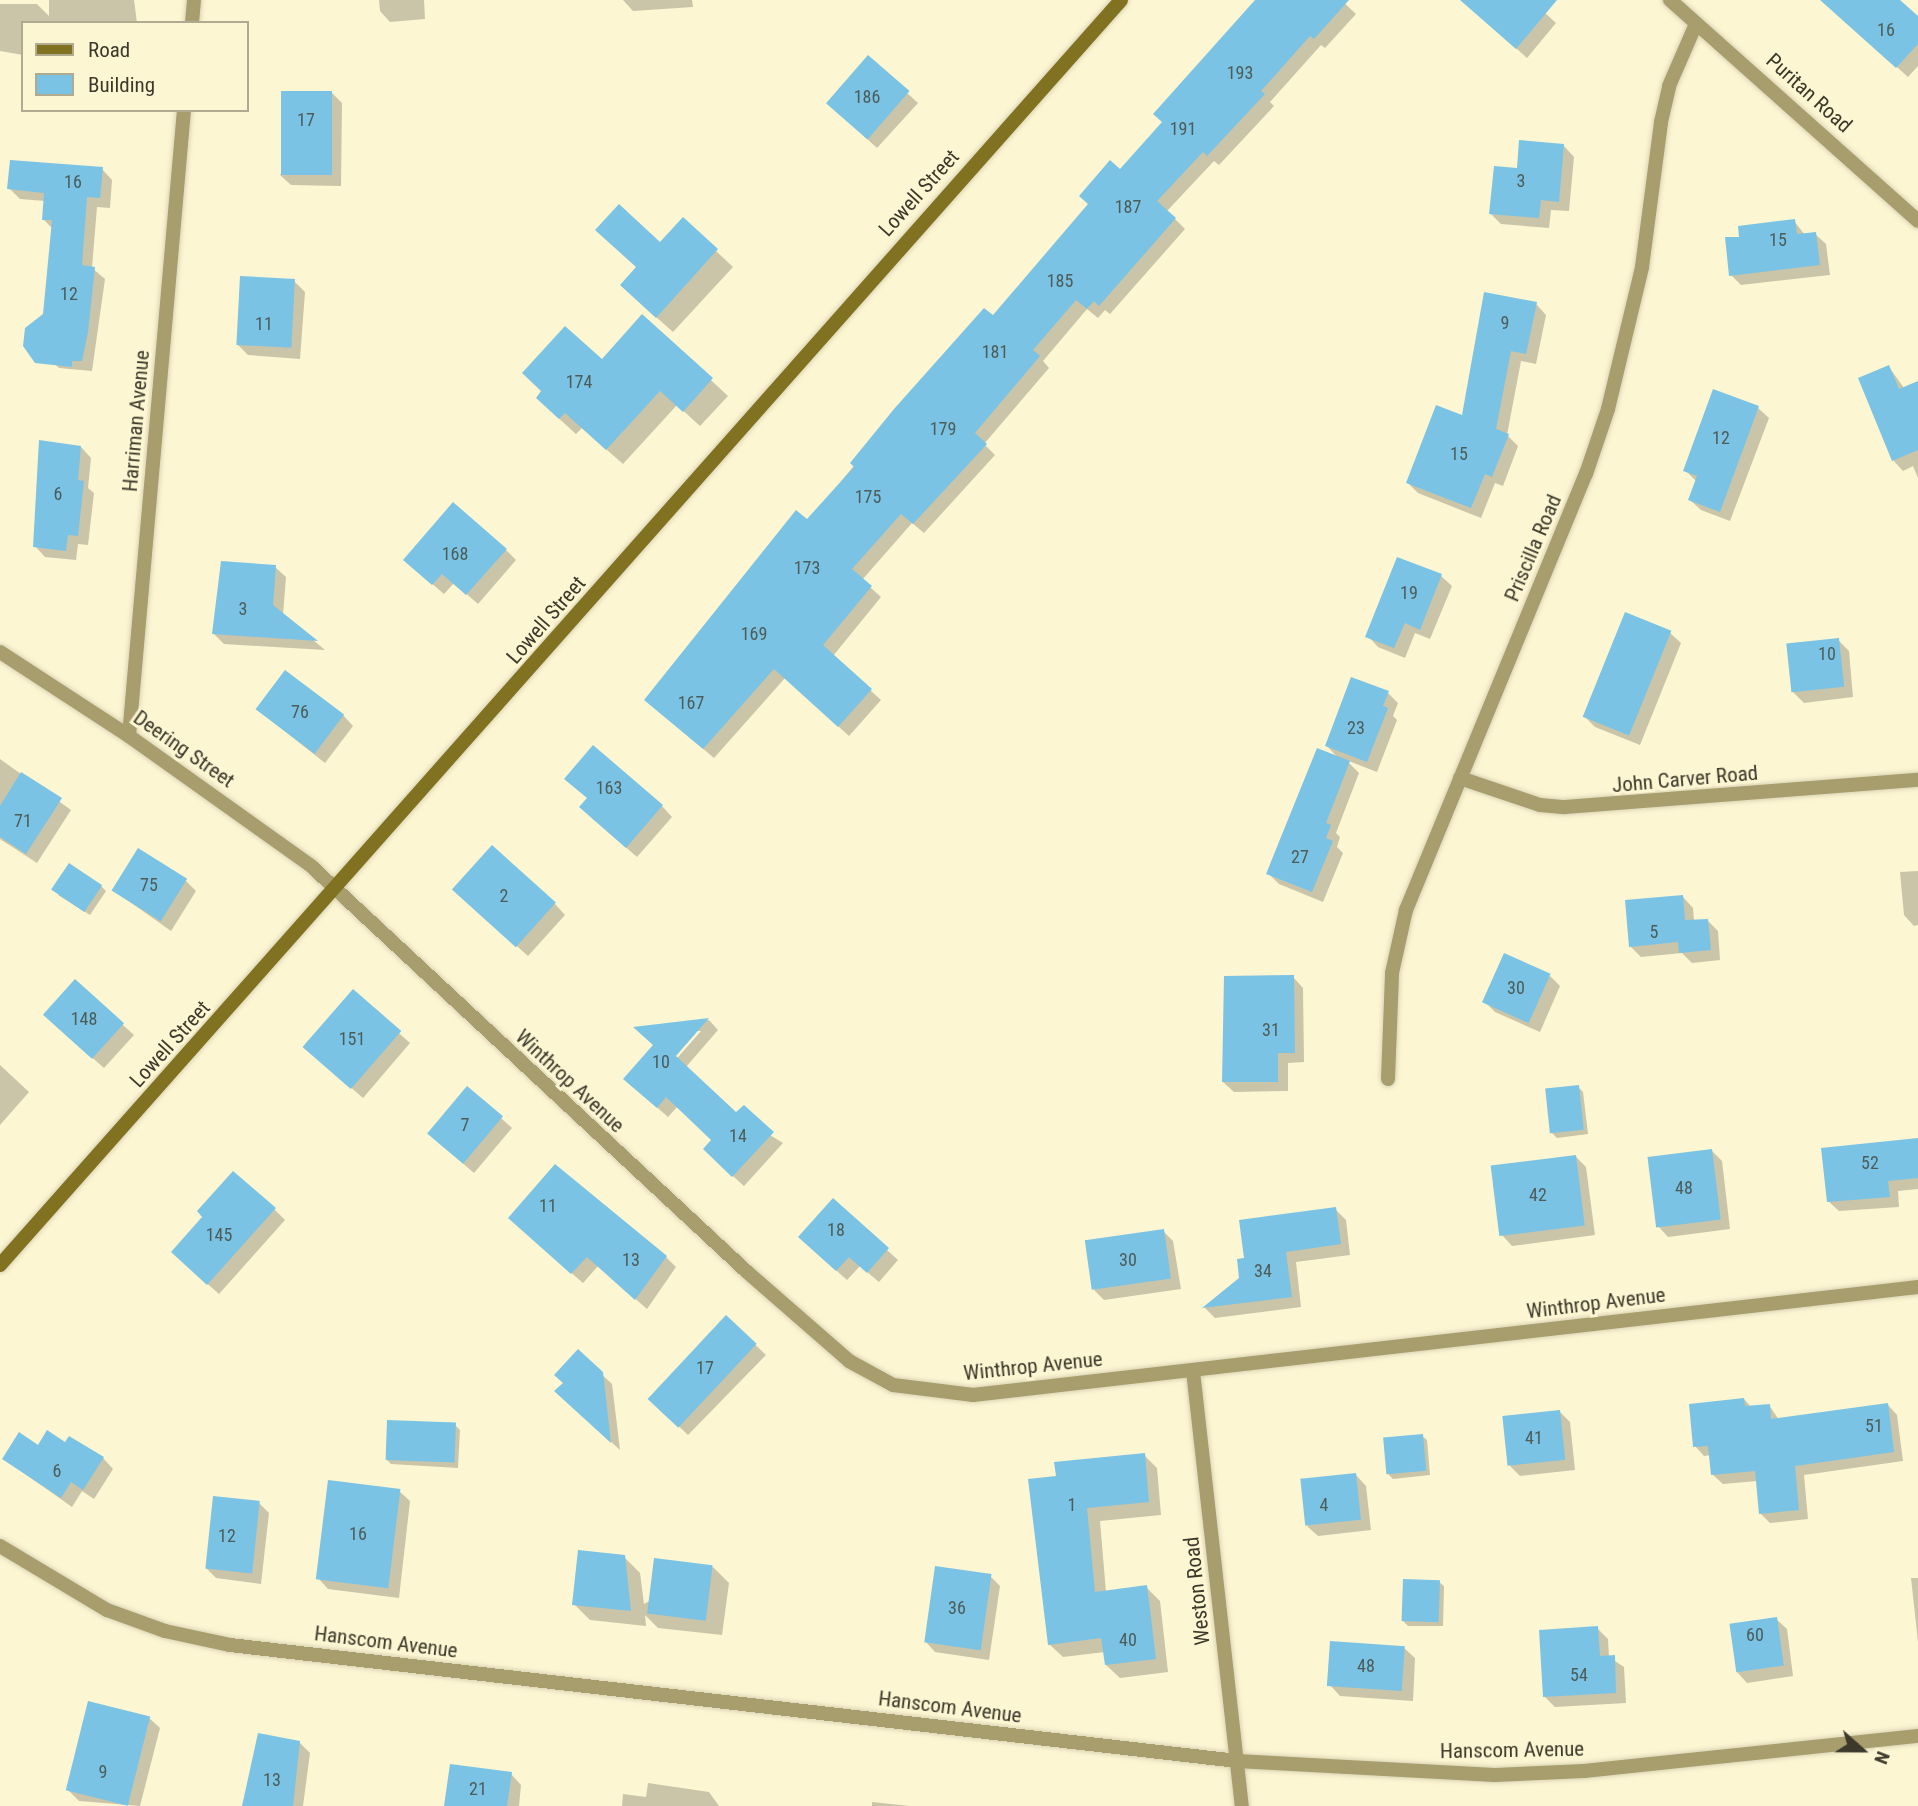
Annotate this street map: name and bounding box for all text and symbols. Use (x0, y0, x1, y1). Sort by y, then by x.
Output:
house number: 16 (1877, 19, 1895, 41)
legend (21, 21, 248, 112)
text: Road (88, 38, 130, 62)
street label: Puritan Road (1761, 48, 1857, 138)
house number: 193 (1227, 62, 1253, 84)
text: Building (88, 73, 155, 97)
house number: 186 (854, 86, 880, 108)
house number: 17 (297, 109, 315, 131)
house number: 191 (1170, 118, 1196, 140)
street label: Lowell Street (874, 145, 964, 241)
house number: 3 (1517, 170, 1525, 192)
house number: 16 (64, 171, 82, 193)
house number: 187 (1115, 196, 1141, 218)
house number: 15 (1769, 229, 1787, 251)
house number: 185 (1047, 270, 1073, 292)
house number: 12 (60, 283, 78, 305)
house number: 9 (1501, 312, 1509, 334)
house number: 11 (255, 313, 273, 335)
house number: 181 (982, 341, 1008, 363)
street label: Harriman Avenue (117, 349, 155, 493)
house number: 174 (566, 371, 592, 393)
house number: 179 (930, 418, 956, 440)
house number: 12 (1712, 427, 1730, 449)
house number: 15 (1450, 443, 1468, 465)
house number: 6 (54, 483, 62, 505)
house number: 175 (855, 486, 881, 508)
street label: Priscilla Road (1499, 491, 1567, 605)
house number: 168 (442, 543, 468, 565)
house number: 173 (794, 557, 820, 579)
street label: Lowell Street (501, 571, 591, 669)
house number: 19 (1400, 582, 1418, 604)
house number: 3 (239, 598, 247, 620)
house number: 169 (741, 623, 767, 645)
house number: 10 (1818, 643, 1836, 665)
house number: 167 (678, 692, 704, 714)
house number: 76 (291, 701, 309, 723)
street label: Deering Street (129, 705, 239, 793)
house number: 23 (1347, 717, 1365, 739)
street label: John Carver Road (1611, 760, 1759, 798)
house number: 163 (596, 777, 622, 799)
house number: 71 (14, 810, 32, 832)
house number: 27 (1291, 846, 1309, 868)
house number: 75 (140, 874, 158, 896)
house number: 2 (500, 885, 508, 907)
house number: 5 (1650, 921, 1658, 943)
house number: 30 (1507, 977, 1525, 999)
street label: Lowell Street (125, 996, 215, 1092)
house number: 148 (71, 1008, 97, 1030)
house number: 31 (1262, 1019, 1280, 1041)
street label: Winthrop Avenue (510, 1024, 630, 1138)
house number: 151 (339, 1028, 365, 1050)
house number: 10 (652, 1051, 670, 1073)
house number: 7 (461, 1114, 469, 1136)
house number: 14 (729, 1125, 747, 1147)
house number: 52 (1861, 1152, 1879, 1174)
house number: 48 (1675, 1177, 1693, 1199)
house number: 42 (1529, 1184, 1547, 1206)
house number: 11 (539, 1195, 557, 1217)
house number: 18 (827, 1219, 845, 1241)
house number: 145 (206, 1224, 232, 1246)
house number: 13 (622, 1249, 640, 1271)
house number: 30 (1119, 1249, 1137, 1271)
house number: 34 (1254, 1260, 1272, 1282)
street label: Winthrop Avenue (1525, 1282, 1667, 1324)
street label: Winthrop Avenue (962, 1346, 1104, 1386)
house number: 17 (696, 1357, 714, 1379)
house number: 51 (1865, 1415, 1883, 1437)
house number: 41 (1525, 1427, 1543, 1449)
house number: 6 (53, 1460, 61, 1482)
house number: 1 (1068, 1494, 1076, 1516)
house number: 4 (1320, 1494, 1328, 1516)
house number: 16 (349, 1523, 367, 1545)
house number: 12 (218, 1525, 236, 1547)
street label: Weston Road (1179, 1536, 1215, 1646)
house number: 36 (948, 1597, 966, 1619)
street label: Hanscom Avenue (313, 1621, 459, 1663)
house number: 60 (1746, 1624, 1764, 1646)
house number: 40 (1119, 1629, 1137, 1651)
house number: 48 (1357, 1655, 1375, 1677)
house number: 54 (1570, 1664, 1588, 1686)
street label: Hanscom Avenue (877, 1686, 1023, 1728)
north arrow (1827, 1715, 1897, 1785)
street label: Hanscom Avenue (1440, 1736, 1584, 1764)
text: N (1869, 1748, 1895, 1767)
house number: 9 (99, 1761, 107, 1783)
house number: 13 (263, 1769, 281, 1791)
house number: 21 (469, 1778, 487, 1800)

